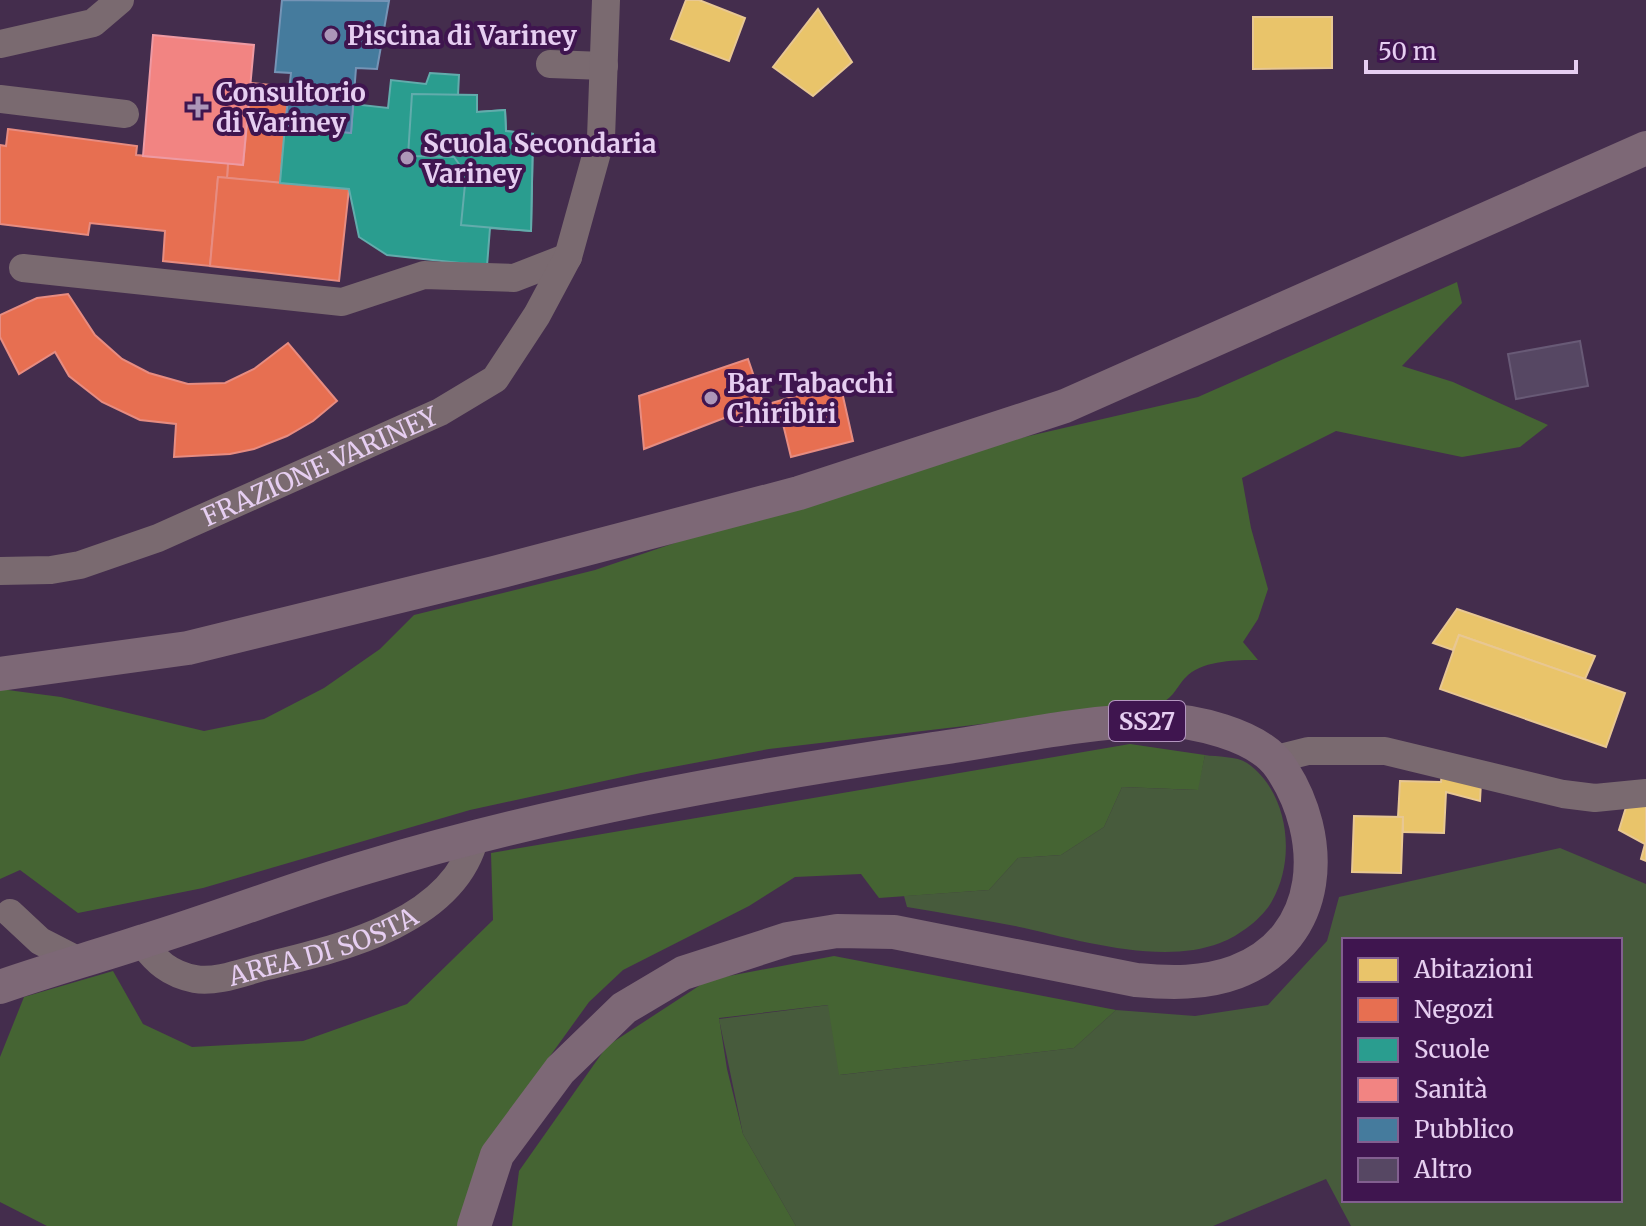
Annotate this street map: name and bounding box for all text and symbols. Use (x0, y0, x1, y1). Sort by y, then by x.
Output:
place label: Piscina di Variney (347, 19, 577, 52)
scale bar (1366, 24, 1576, 74)
marker: Piscina di Variney (322, 26, 340, 44)
text: 50 m (1378, 36, 1437, 67)
place label: Consultorio di Variney (216, 76, 366, 139)
marker: Consultorio di Variney (187, 96, 209, 118)
place label: Scuola Secondaria Variney (422, 127, 656, 190)
marker: Scuola Secondaria Variney (398, 149, 416, 167)
place label: Bar Tabacchi Chiribiri (727, 367, 894, 430)
marker: Bar Tabacchi Chiribiri (702, 389, 720, 407)
street label: FRAZIONE VARINEY (197, 398, 444, 533)
road number: SS27 (1109, 701, 1185, 741)
street label: AREA DI SOSTA (224, 899, 424, 993)
legend (1342, 938, 1622, 1202)
text: Abitazioni (1413, 954, 1533, 985)
text: Negozi (1414, 994, 1494, 1025)
text: Scuole (1414, 1034, 1489, 1065)
text: Sanità (1414, 1074, 1487, 1105)
text: Pubblico (1414, 1114, 1514, 1145)
text: Altro (1413, 1154, 1472, 1185)

